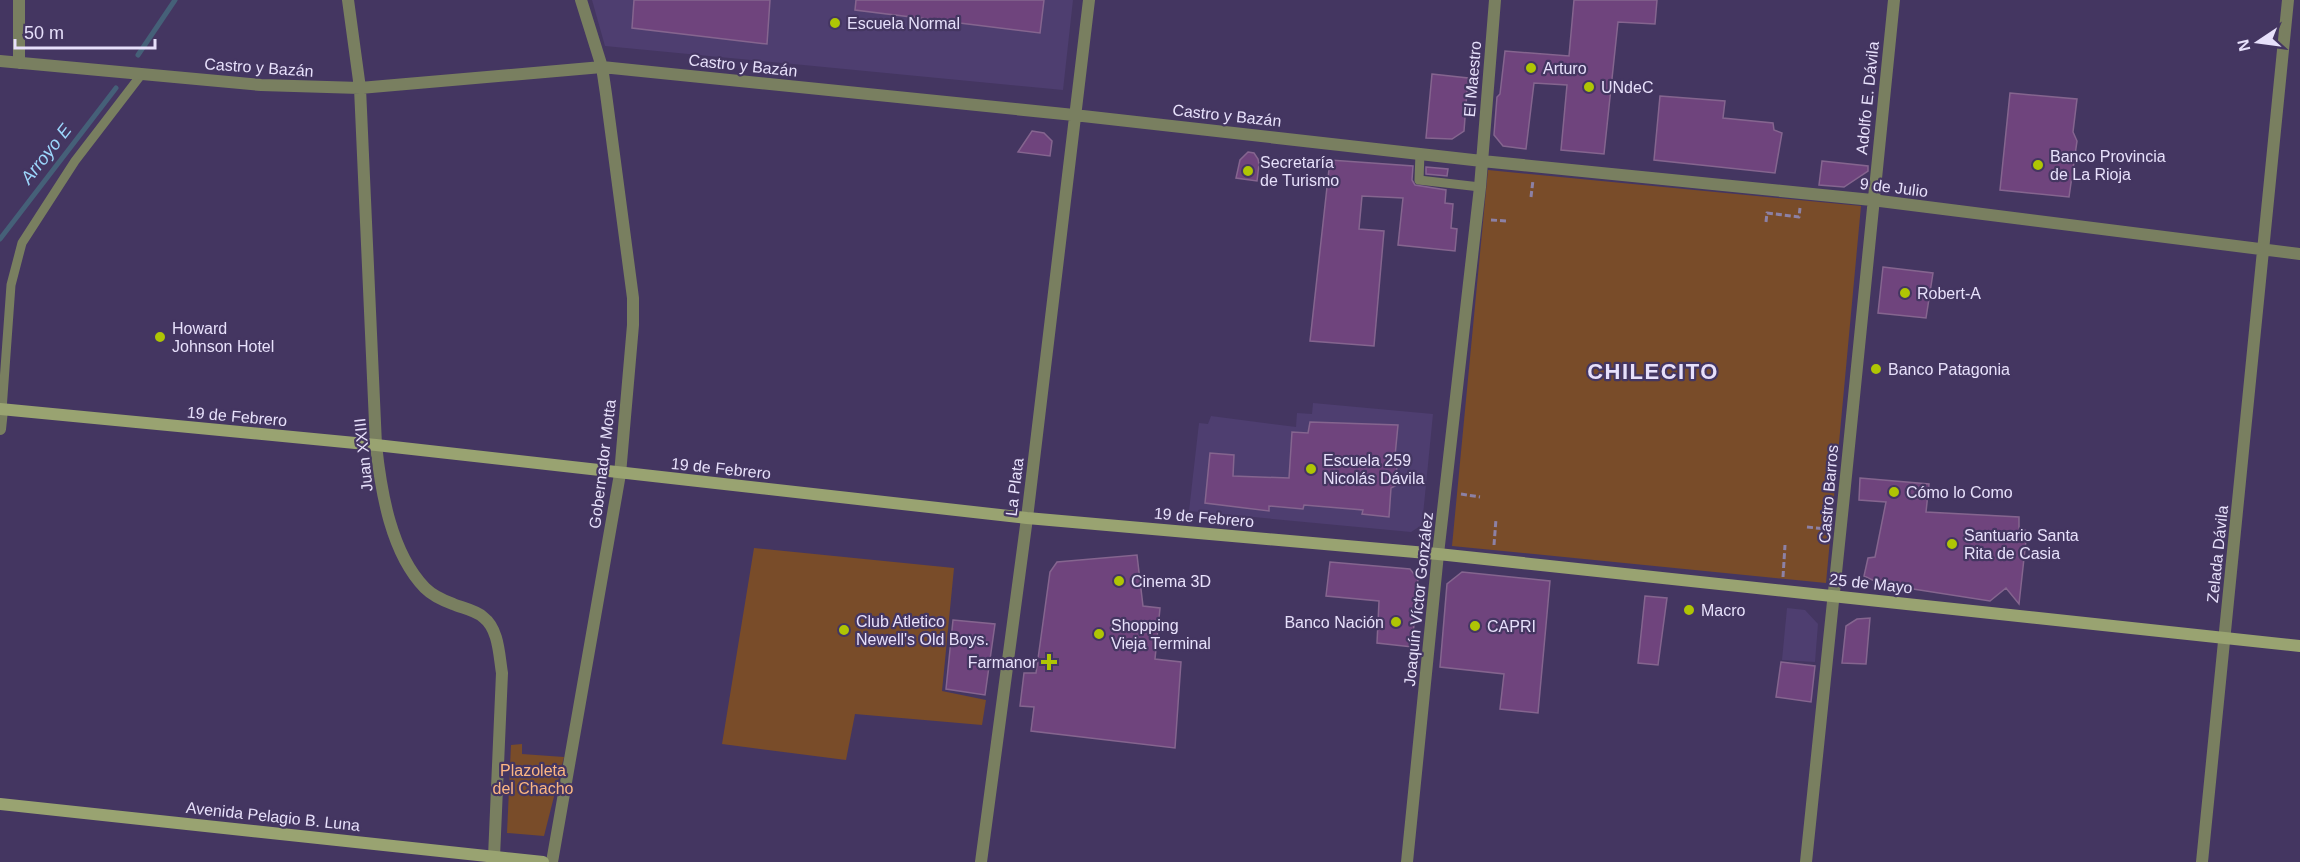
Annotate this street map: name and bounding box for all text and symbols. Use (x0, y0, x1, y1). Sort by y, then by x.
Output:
scale bar (15, 12, 154, 50)
north arrow (2228, 12, 2288, 72)
place label: Escuela Normal (847, 15, 960, 32)
marker: Escuela Normal (828, 16, 842, 30)
text: 50 m (24, 23, 64, 43)
text: N (2234, 38, 2253, 53)
street label: El Maestro (1461, 40, 1484, 118)
street label: Adolfo E. Dávila (1853, 40, 1882, 156)
street label: Castro y Bazán (688, 51, 798, 80)
street label: Castro y Bazán (204, 55, 314, 80)
place label: Arturo (1543, 60, 1587, 77)
marker: Arturo (1524, 61, 1538, 75)
place label: UNdeC (1601, 79, 1653, 96)
marker: UNdeC (1582, 80, 1596, 94)
street label: Castro y Bazán (1172, 101, 1282, 130)
water label: Arroyo E (16, 119, 76, 189)
place label: Banco Provincia de La Rioja (2050, 148, 2166, 183)
place label: Secretaría de Turismo (1260, 154, 1339, 189)
marker: Banco Provincia de La Rioja (2031, 158, 2045, 172)
marker: Secretaría de Turismo (1241, 164, 1255, 178)
street label: 9 de Julio (1859, 175, 1929, 200)
place label: Robert-A (1917, 285, 1981, 302)
marker: Robert-A (1898, 286, 1912, 300)
place label: Howard Johnson Hotel (172, 320, 274, 355)
marker: Howard Johnson Hotel (153, 330, 167, 344)
district label: CHILECITO (1587, 359, 1719, 384)
place label: Banco Patagonia (1888, 361, 2010, 378)
marker: Banco Patagonia (1869, 362, 1883, 376)
street label: Gobernador Motta (586, 398, 619, 530)
street label: 19 de Febrero (186, 404, 288, 429)
street label: Juan XXIII (351, 417, 376, 493)
street label: Castro Barros (1816, 444, 1841, 544)
place label: Escuela 259 Nicolás Dávila (1323, 452, 1424, 487)
street label: 19 de Febrero (670, 455, 772, 482)
street label: La Plata (1002, 457, 1027, 517)
marker: Escuela 259 Nicolás Dávila (1304, 462, 1318, 476)
place label: Cómo lo Como (1906, 484, 2013, 501)
marker: Cómo lo Como (1887, 485, 1901, 499)
street label: Zelada Dávila (2204, 504, 2231, 604)
street label: 19 de Febrero (1153, 505, 1255, 530)
street label: Joaquín Víctor González (1401, 511, 1436, 687)
place label: Santuario Santa Rita de Casia (1964, 527, 2079, 562)
marker: Santuario Santa Rita de Casia (1945, 537, 1959, 551)
street label: 25 de Mayo (1828, 571, 1914, 596)
place label: Cinema 3D (1131, 573, 1211, 590)
marker: Cinema 3D (1112, 574, 1126, 588)
place label: Macro (1701, 602, 1746, 619)
marker: Macro (1682, 603, 1696, 617)
place label: Club Atletico Newell's Old Boys. (856, 613, 989, 648)
place label: Banco Nación (1284, 614, 1384, 631)
marker: Banco Nación (1389, 615, 1403, 629)
place label: Shopping Vieja Terminal (1111, 617, 1211, 652)
place label: CAPRI (1487, 618, 1536, 635)
marker: CAPRI (1468, 619, 1482, 633)
marker: Club Atletico Newell's Old Boys. (837, 623, 851, 637)
marker: Shopping Vieja Terminal (1092, 627, 1106, 641)
place label: Farmanor (968, 654, 1038, 671)
marker: Farmanor (1042, 655, 1056, 669)
park label: Plazoleta del Chacho (493, 762, 574, 797)
street label: Avenida Pelagio B. Luna (185, 799, 361, 834)

